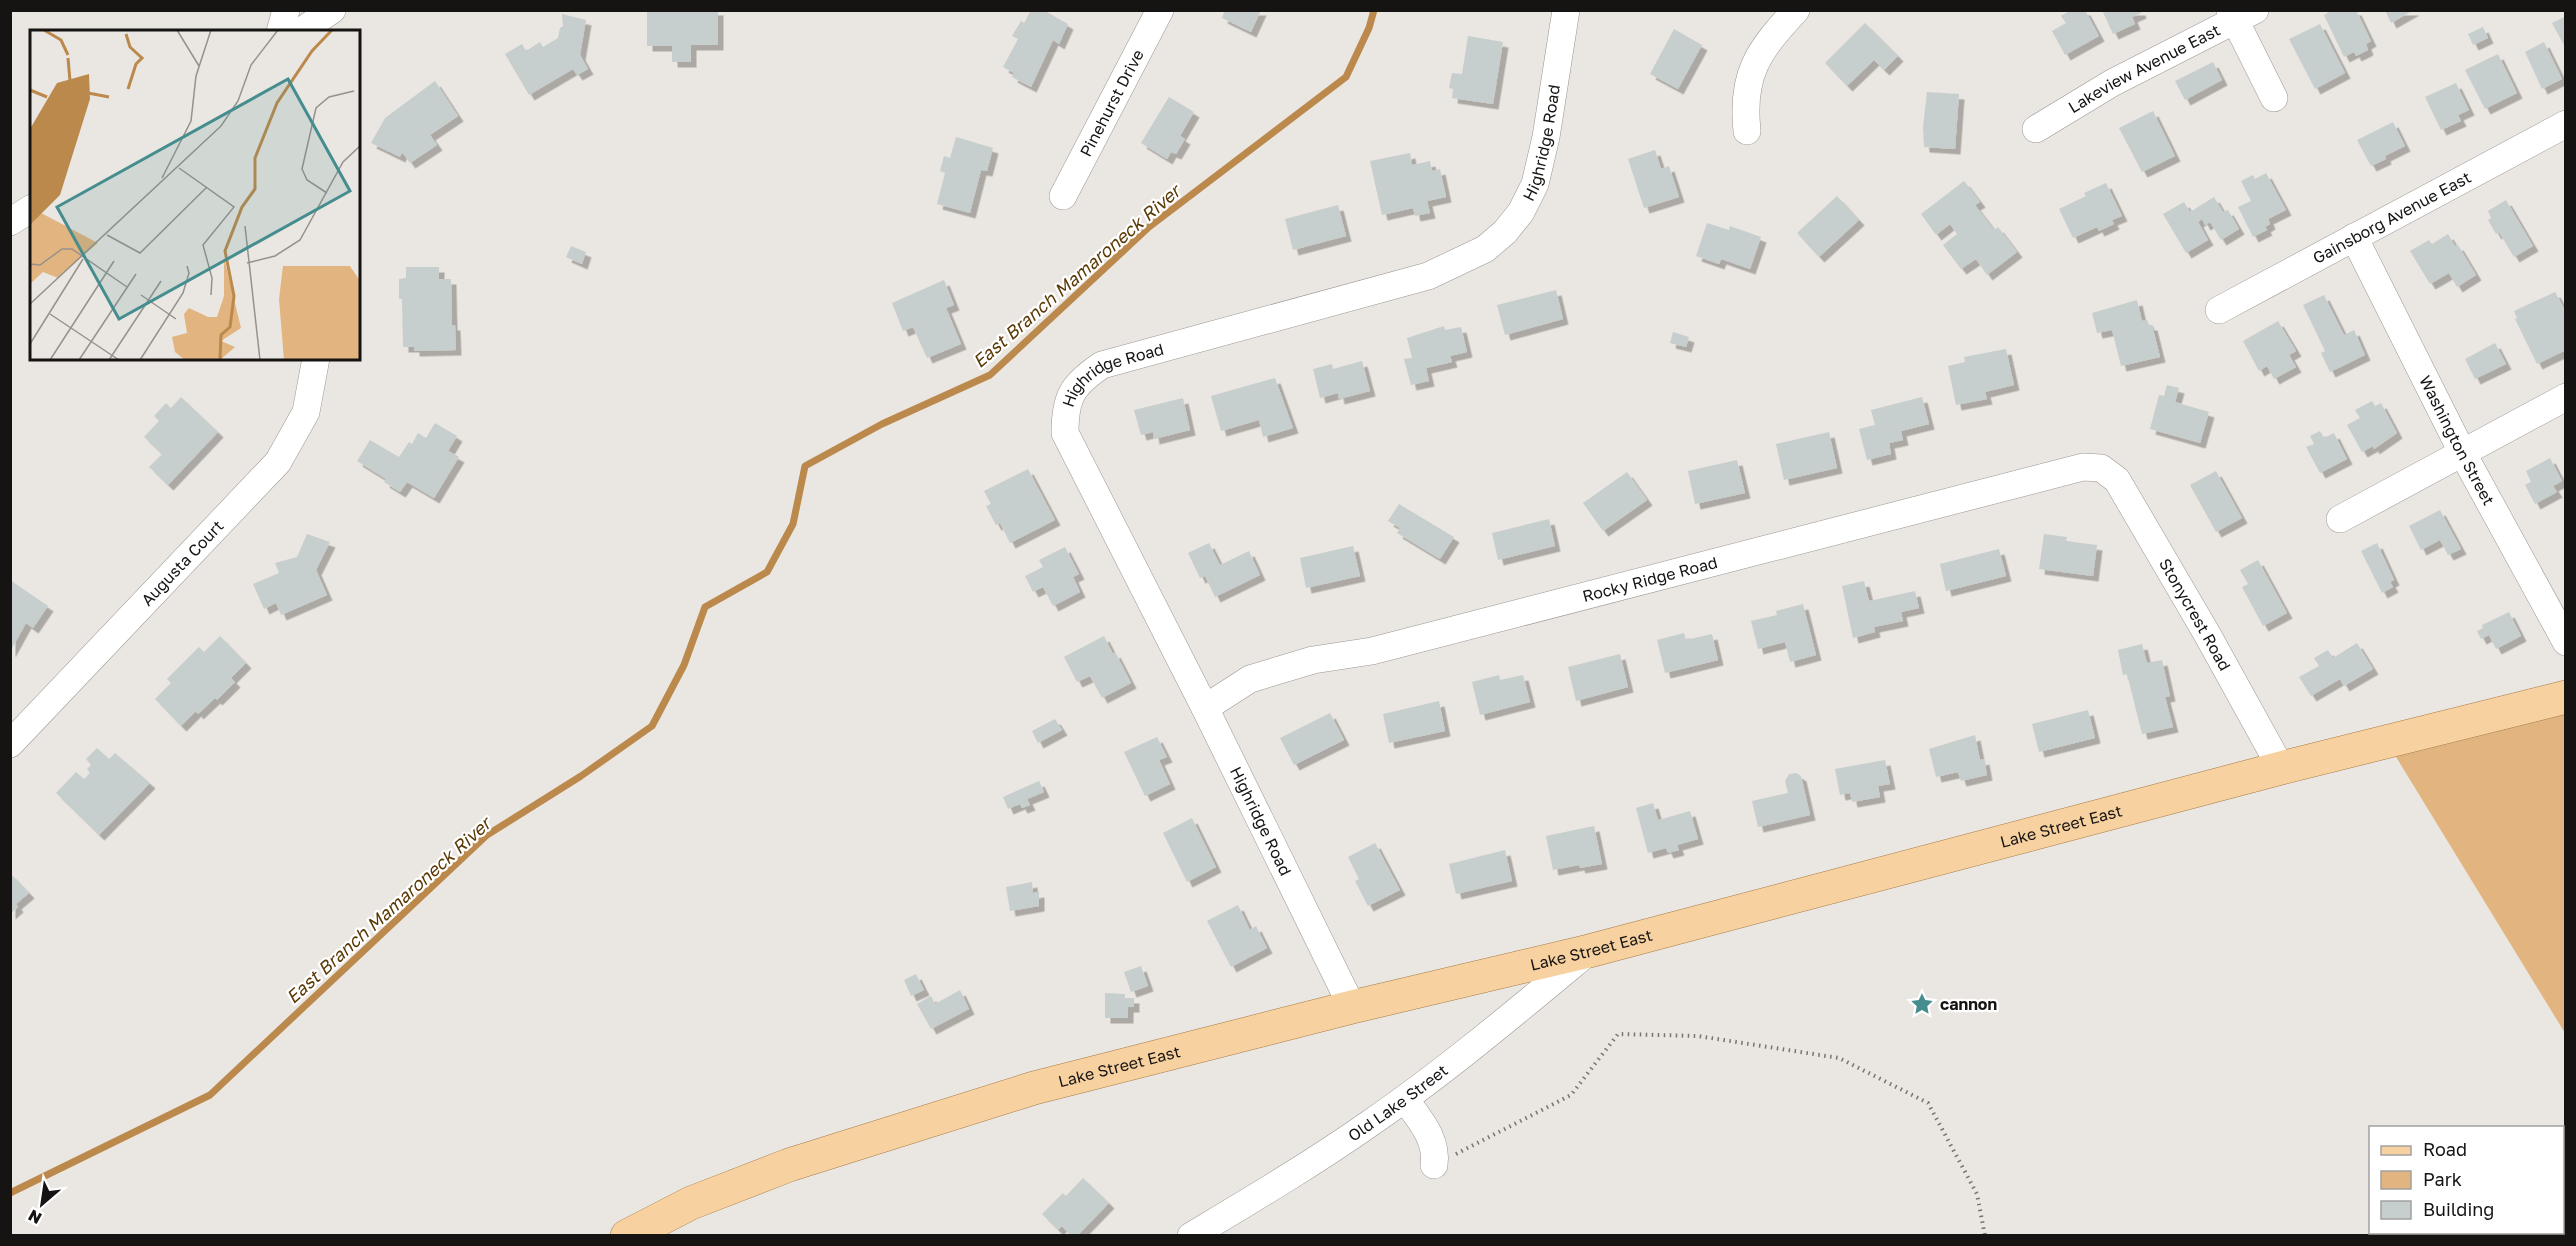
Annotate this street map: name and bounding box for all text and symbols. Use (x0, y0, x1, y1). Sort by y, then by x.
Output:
street label: Lakeview Avenue East (2064, 20, 2223, 117)
inset map (30, 30, 360, 360)
street label: Pinehurst Drive (1075, 46, 1148, 160)
street label: Highridge Road (1518, 83, 1564, 204)
street label: Gainsborg Avenue East (2309, 167, 2474, 268)
water label: East Branch Mamaroneck River (968, 178, 1186, 372)
street label: Highridge Road (1058, 339, 1166, 410)
street label: Washington Street (2415, 372, 2499, 509)
street label: Augusta Court (137, 516, 228, 610)
street label: Rocky Ridge Road (1580, 552, 1719, 606)
street label: Stonycrest Road (2155, 555, 2235, 674)
street label: Highridge Road (1226, 763, 1296, 879)
street label: Lake Street East (1998, 800, 2124, 852)
water label: East Branch Mamaroneck River (281, 810, 497, 1008)
street label: Lake Street East (1528, 925, 1654, 975)
place icon: cannon (1909, 991, 1935, 1017)
place label: cannon (1940, 994, 1997, 1014)
street label: Lake Street East (1056, 1041, 1183, 1091)
street label: Old Lake Street (1344, 1060, 1452, 1146)
legend (2369, 1126, 2564, 1234)
text: Road (2423, 1138, 2467, 1160)
text: Park (2423, 1168, 2462, 1190)
north arrow (12, 1174, 72, 1234)
text: Building (2423, 1198, 2494, 1220)
text: N (25, 1205, 45, 1229)

